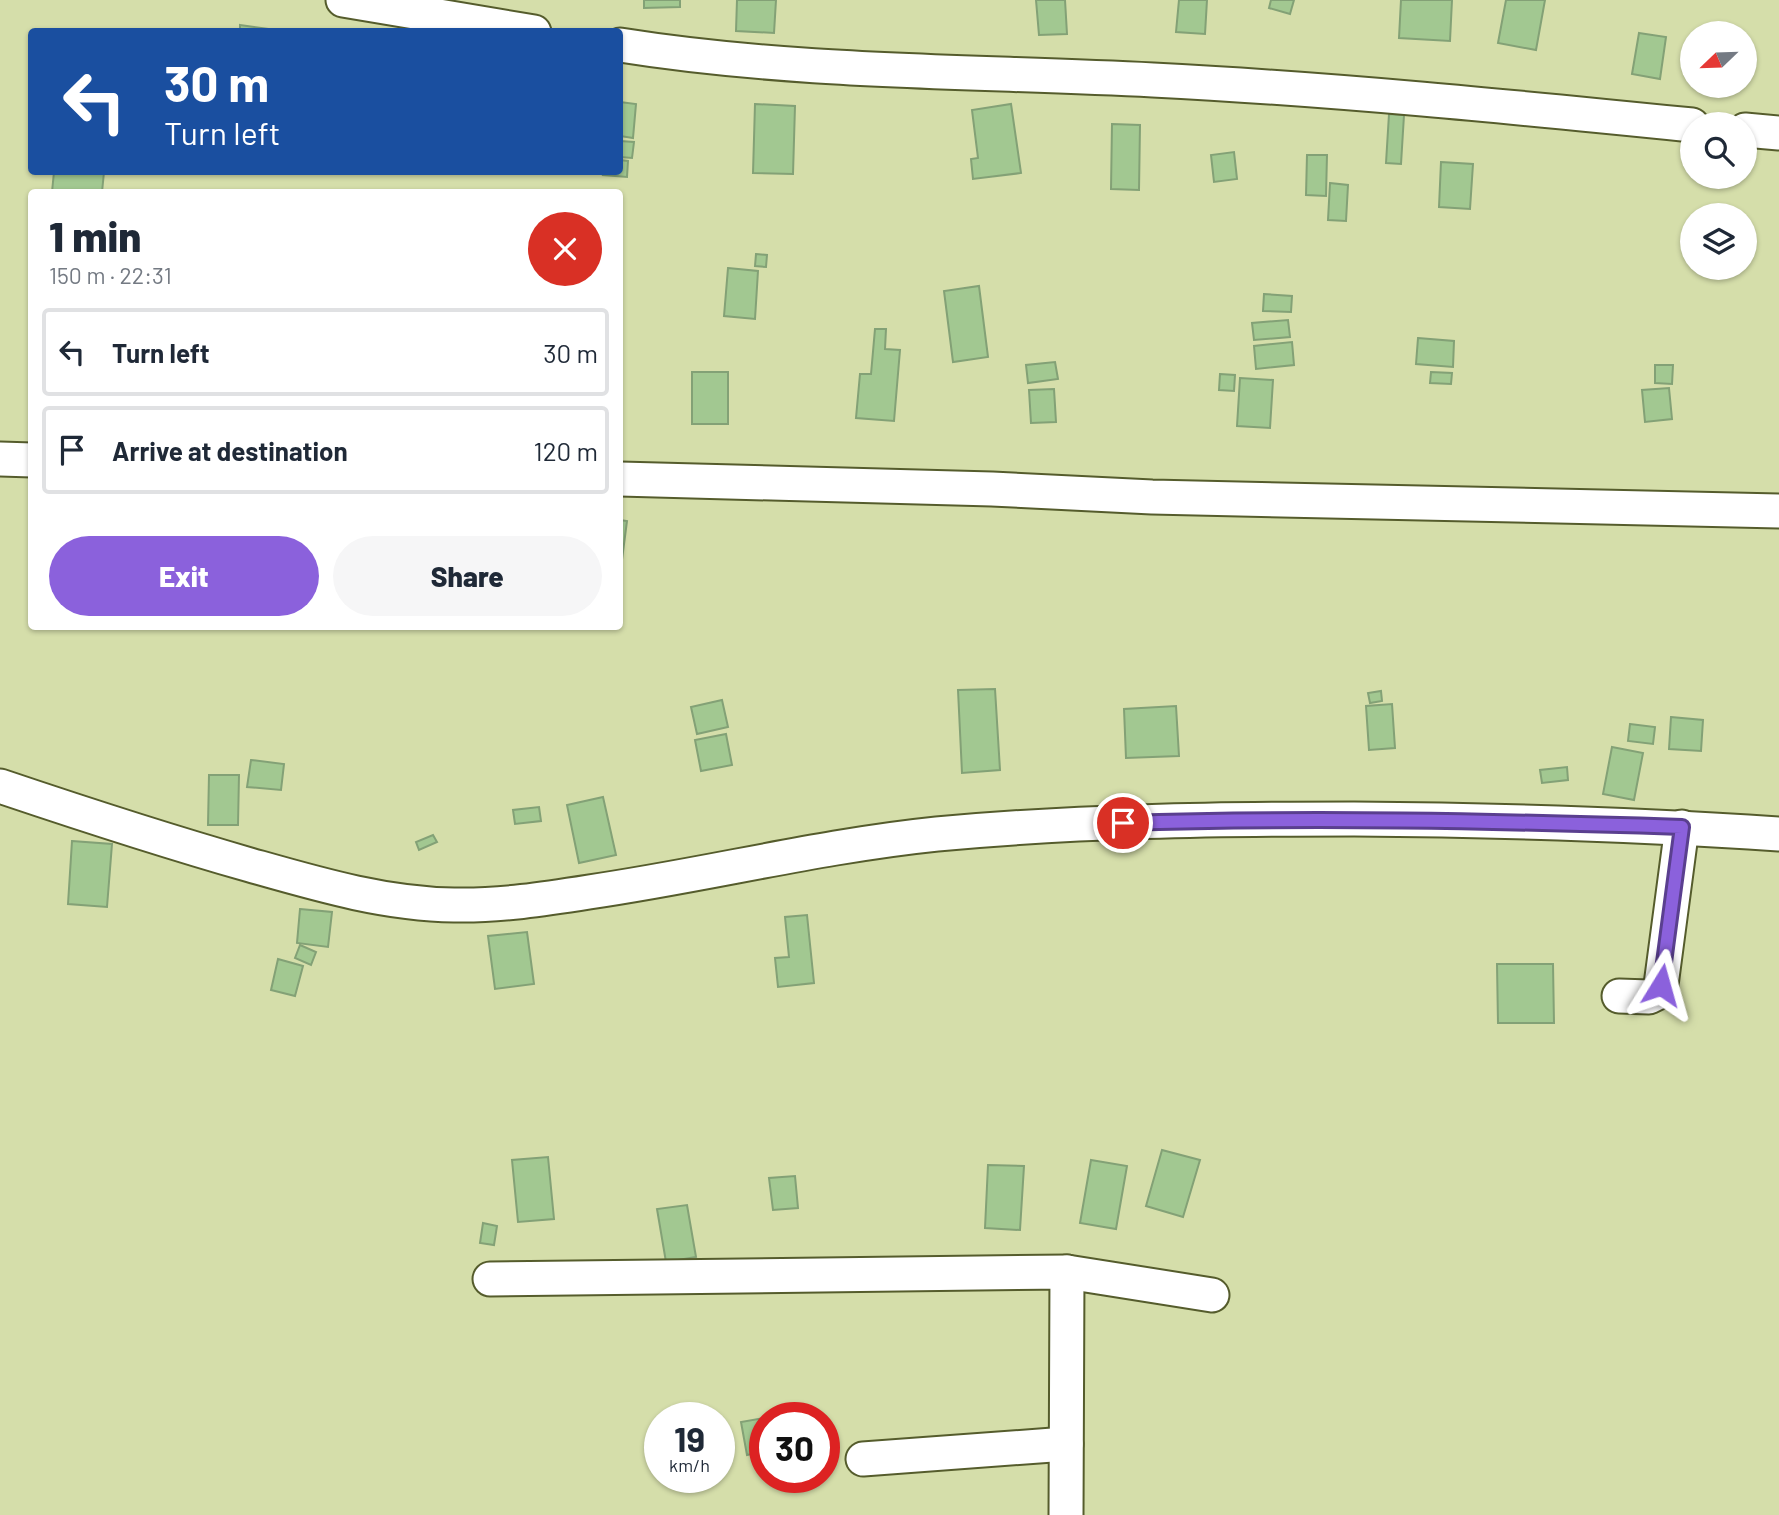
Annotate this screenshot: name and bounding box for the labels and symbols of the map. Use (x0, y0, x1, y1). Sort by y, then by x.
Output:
north arrow (1680, 21, 1757, 98)
pin (1093, 793, 1153, 853)
position arrow (1624, 948, 1698, 1022)
speed limit sign: 30 (749, 1402, 840, 1493)

